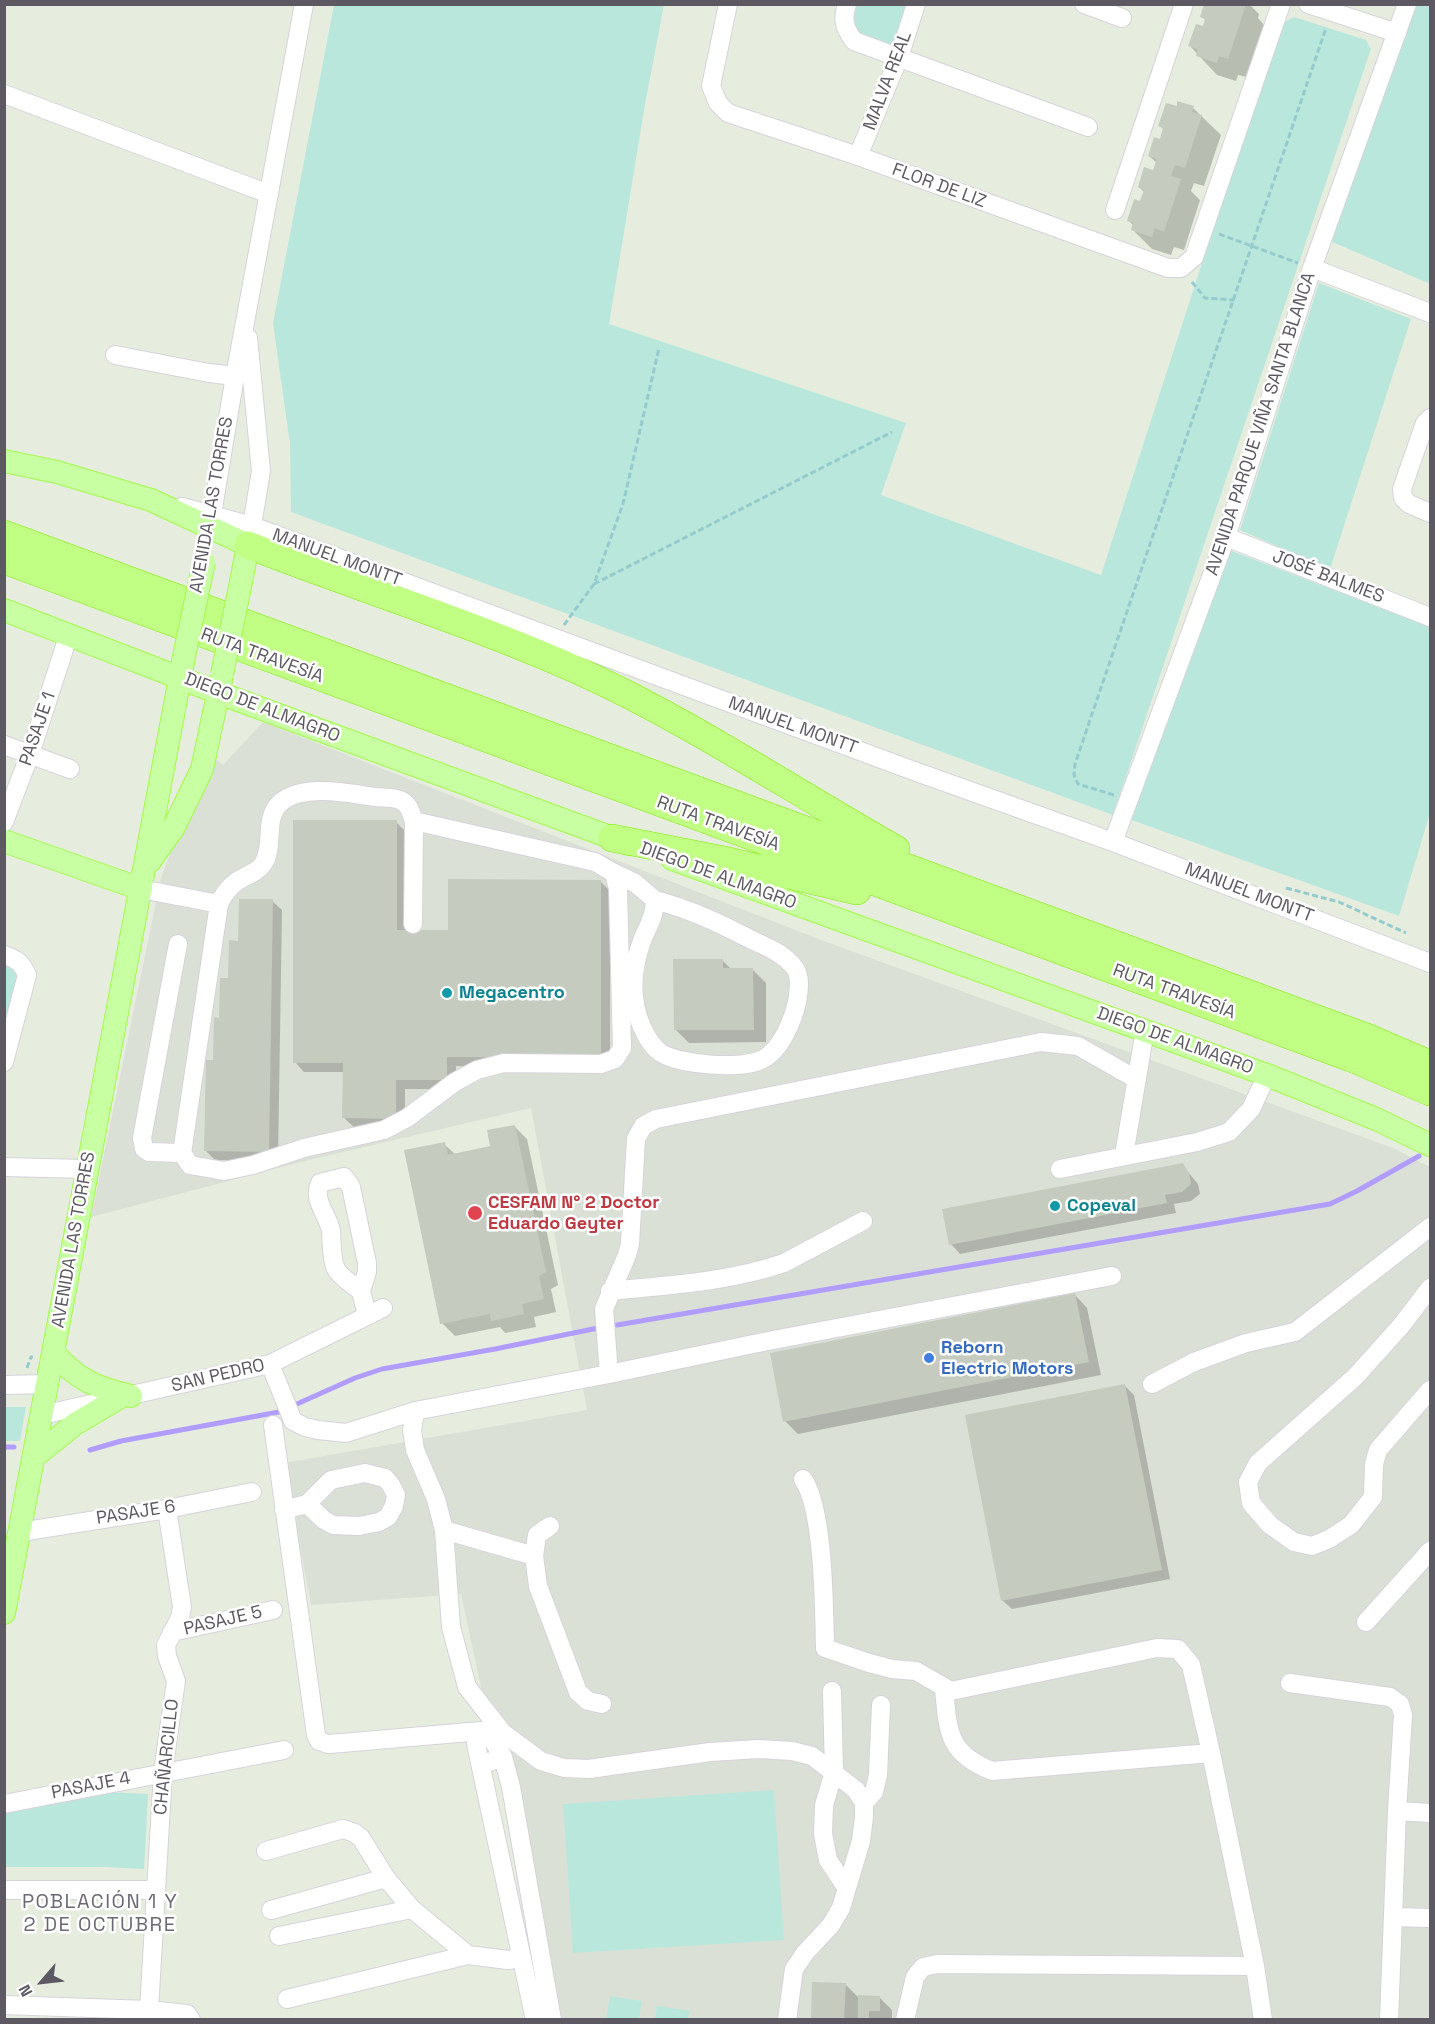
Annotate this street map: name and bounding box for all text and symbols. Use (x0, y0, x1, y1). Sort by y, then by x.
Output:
street label: MALVA REAL (859, 29, 917, 133)
street label: FLOR DE LIZ (889, 159, 989, 213)
street label: AVENIDA PARQUE VIÑA SANTA BLANCA (1202, 270, 1320, 578)
street label: AVENIDA LAS TORRES (186, 415, 238, 595)
street label: MANUEL MONTT (269, 525, 405, 591)
street label: JOSÉ BALMES (1269, 546, 1387, 608)
street label: RUTA TRAVESÍA (198, 624, 326, 688)
street label: DIEGO DE ALMAGRO (181, 668, 343, 748)
street label: PASAJE 1 (15, 689, 61, 769)
street label: MANUEL MONTT (725, 693, 861, 759)
street label: RUTA TRAVESÍA (654, 792, 782, 856)
street label: DIEGO DE ALMAGRO (637, 838, 799, 914)
street label: MANUEL MONTT (1182, 859, 1316, 927)
street label: RUTA TRAVESÍA (1110, 960, 1238, 1024)
place label: Megacentro (459, 982, 565, 1004)
marker: Megacentro (440, 986, 454, 1000)
street label: DIEGO DE ALMAGRO (1094, 1003, 1256, 1079)
street label: AVENIDA LAS TORRES (48, 1150, 100, 1330)
place label: CESFAM N° 2 Doctor Eduardo Geyter (488, 1192, 659, 1234)
place label: Copeval (1067, 1195, 1136, 1217)
marker: Copeval (1048, 1199, 1062, 1213)
marker: CESFAM N° 2 Doctor Eduardo Geyter (466, 1204, 484, 1222)
place label: Reborn Electric Motors (941, 1337, 1073, 1380)
marker: Reborn Electric Motors (922, 1351, 936, 1365)
street label: SAN PEDRO (169, 1355, 267, 1397)
street label: PASAJE 6 (95, 1496, 177, 1530)
street label: PASAJE 5 (182, 1602, 264, 1640)
street label: CHAÑARCILLO (150, 1698, 184, 1816)
street label: PASAJE 4 (50, 1768, 132, 1804)
district label: POBLACIÓN 1 Y 2 DE OCTUBRE (22, 1891, 178, 1938)
north arrow (12, 1952, 72, 2012)
text: N (14, 1981, 37, 2000)

